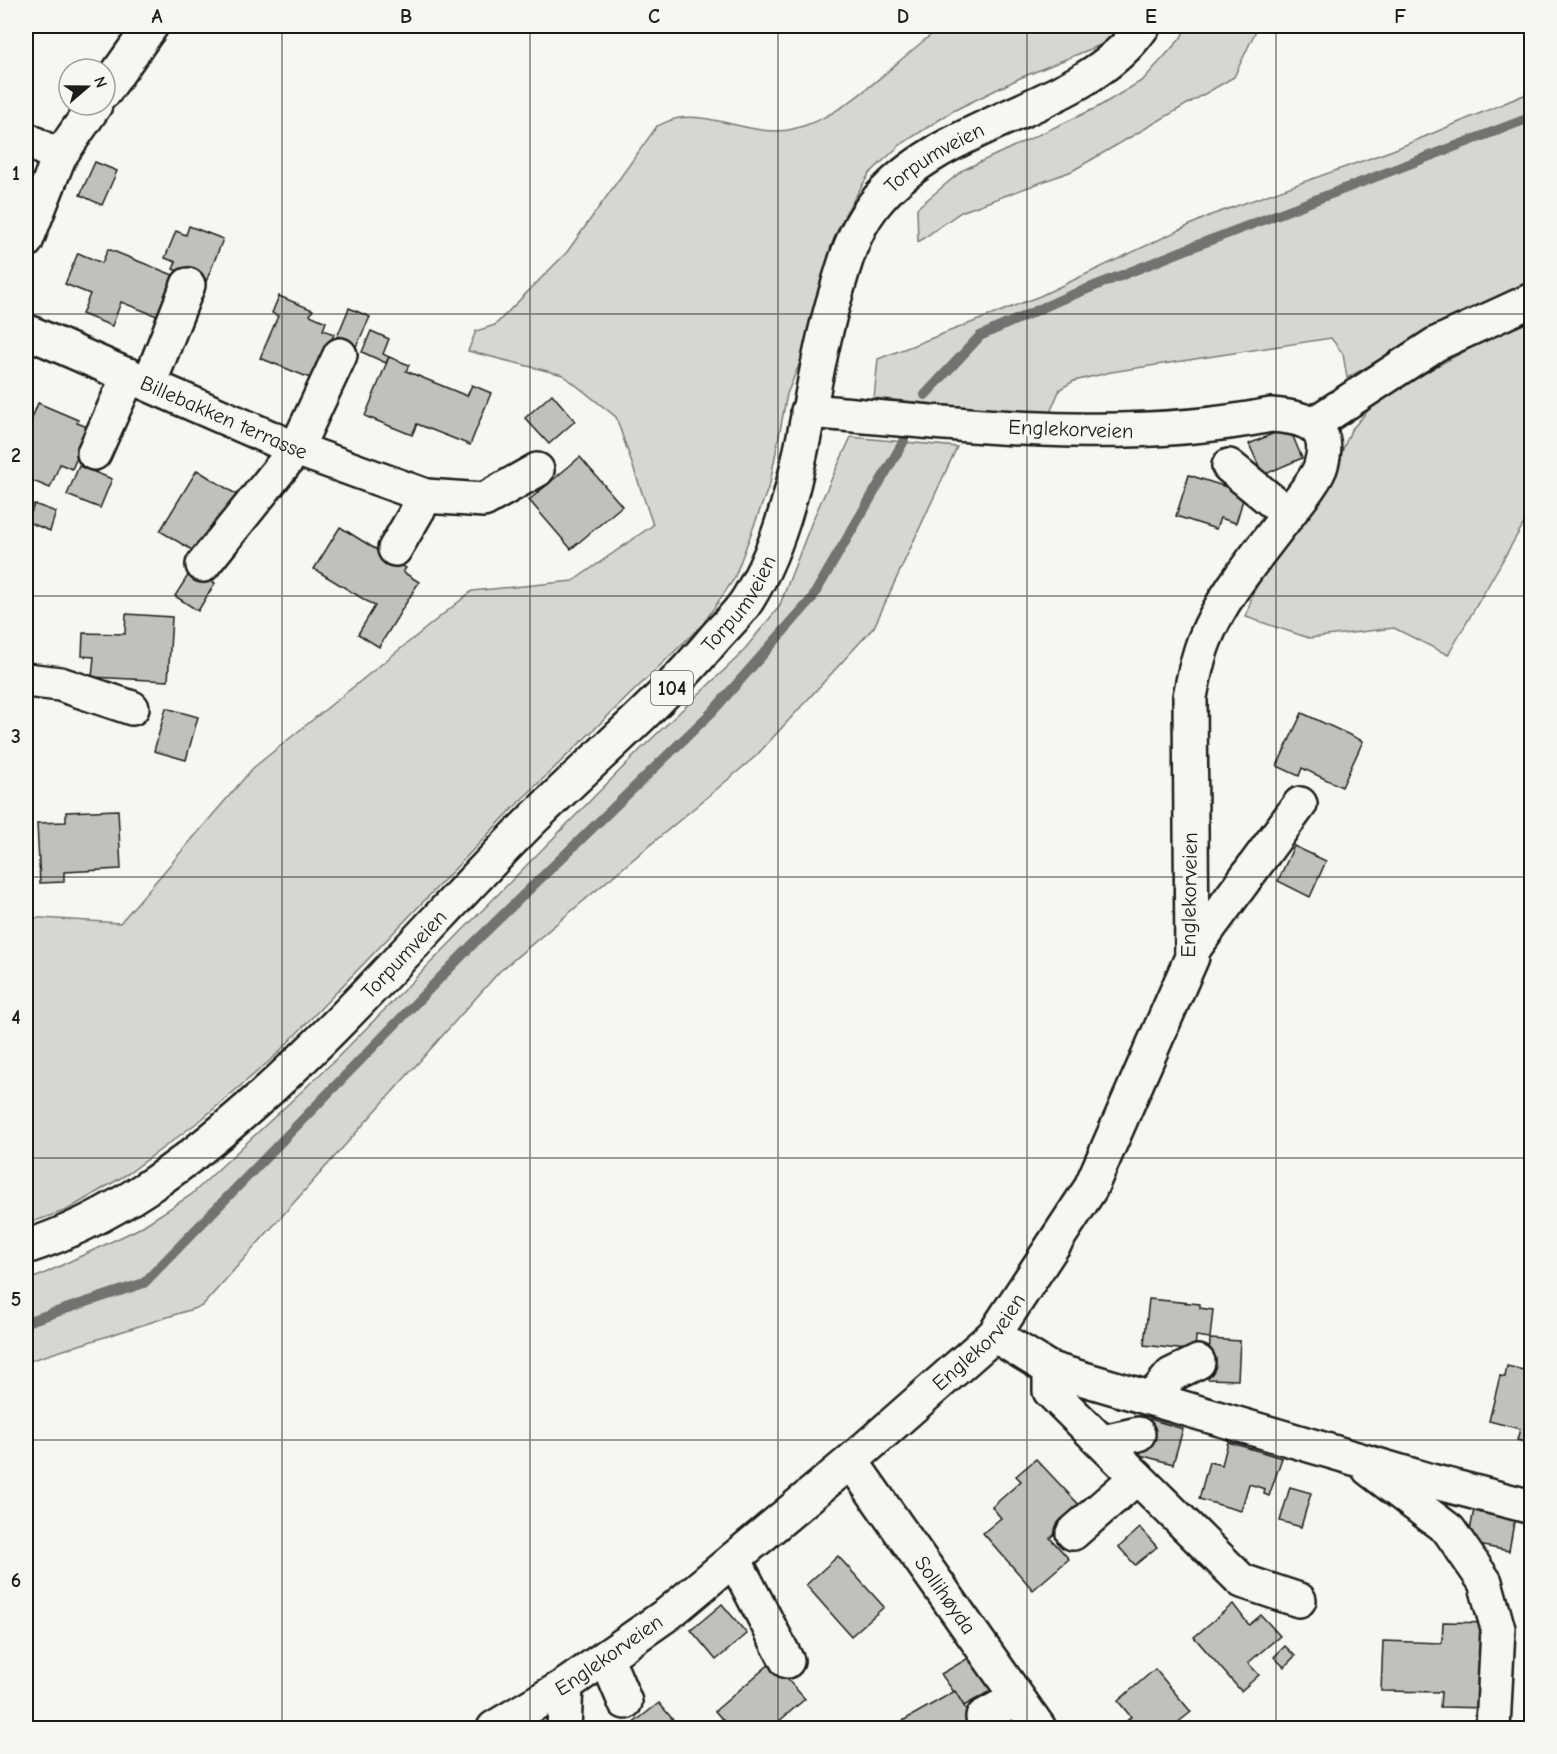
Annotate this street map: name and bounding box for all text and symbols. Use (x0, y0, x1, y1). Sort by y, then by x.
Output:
text: A (151, 5, 163, 28)
text: B (400, 5, 412, 28)
text: C (648, 5, 660, 28)
text: D (897, 5, 909, 28)
text: E (1145, 5, 1157, 28)
text: F (1394, 5, 1406, 28)
north arrow (57, 57, 117, 117)
text: N (90, 74, 110, 90)
street label: Torpumveien (879, 117, 988, 198)
text: 1 (12, 162, 20, 185)
street label: Billebakken terrasse (137, 371, 311, 464)
street label: Englekorveien (1008, 415, 1134, 443)
text: 2 (11, 444, 21, 467)
street label: Torpumveien (696, 552, 781, 657)
road number: 104 (651, 671, 693, 705)
text: 3 (11, 725, 21, 748)
street label: Englekorveien (1176, 832, 1202, 958)
street label: Torpumveien (356, 905, 452, 1004)
text: 4 (11, 1006, 21, 1029)
text: 5 (11, 1288, 21, 1311)
street label: Englekorveien (928, 1289, 1030, 1396)
street label: Sollihøyda (910, 1551, 981, 1639)
text: 6 (11, 1569, 21, 1592)
street label: Englekorveien (551, 1609, 667, 1701)

